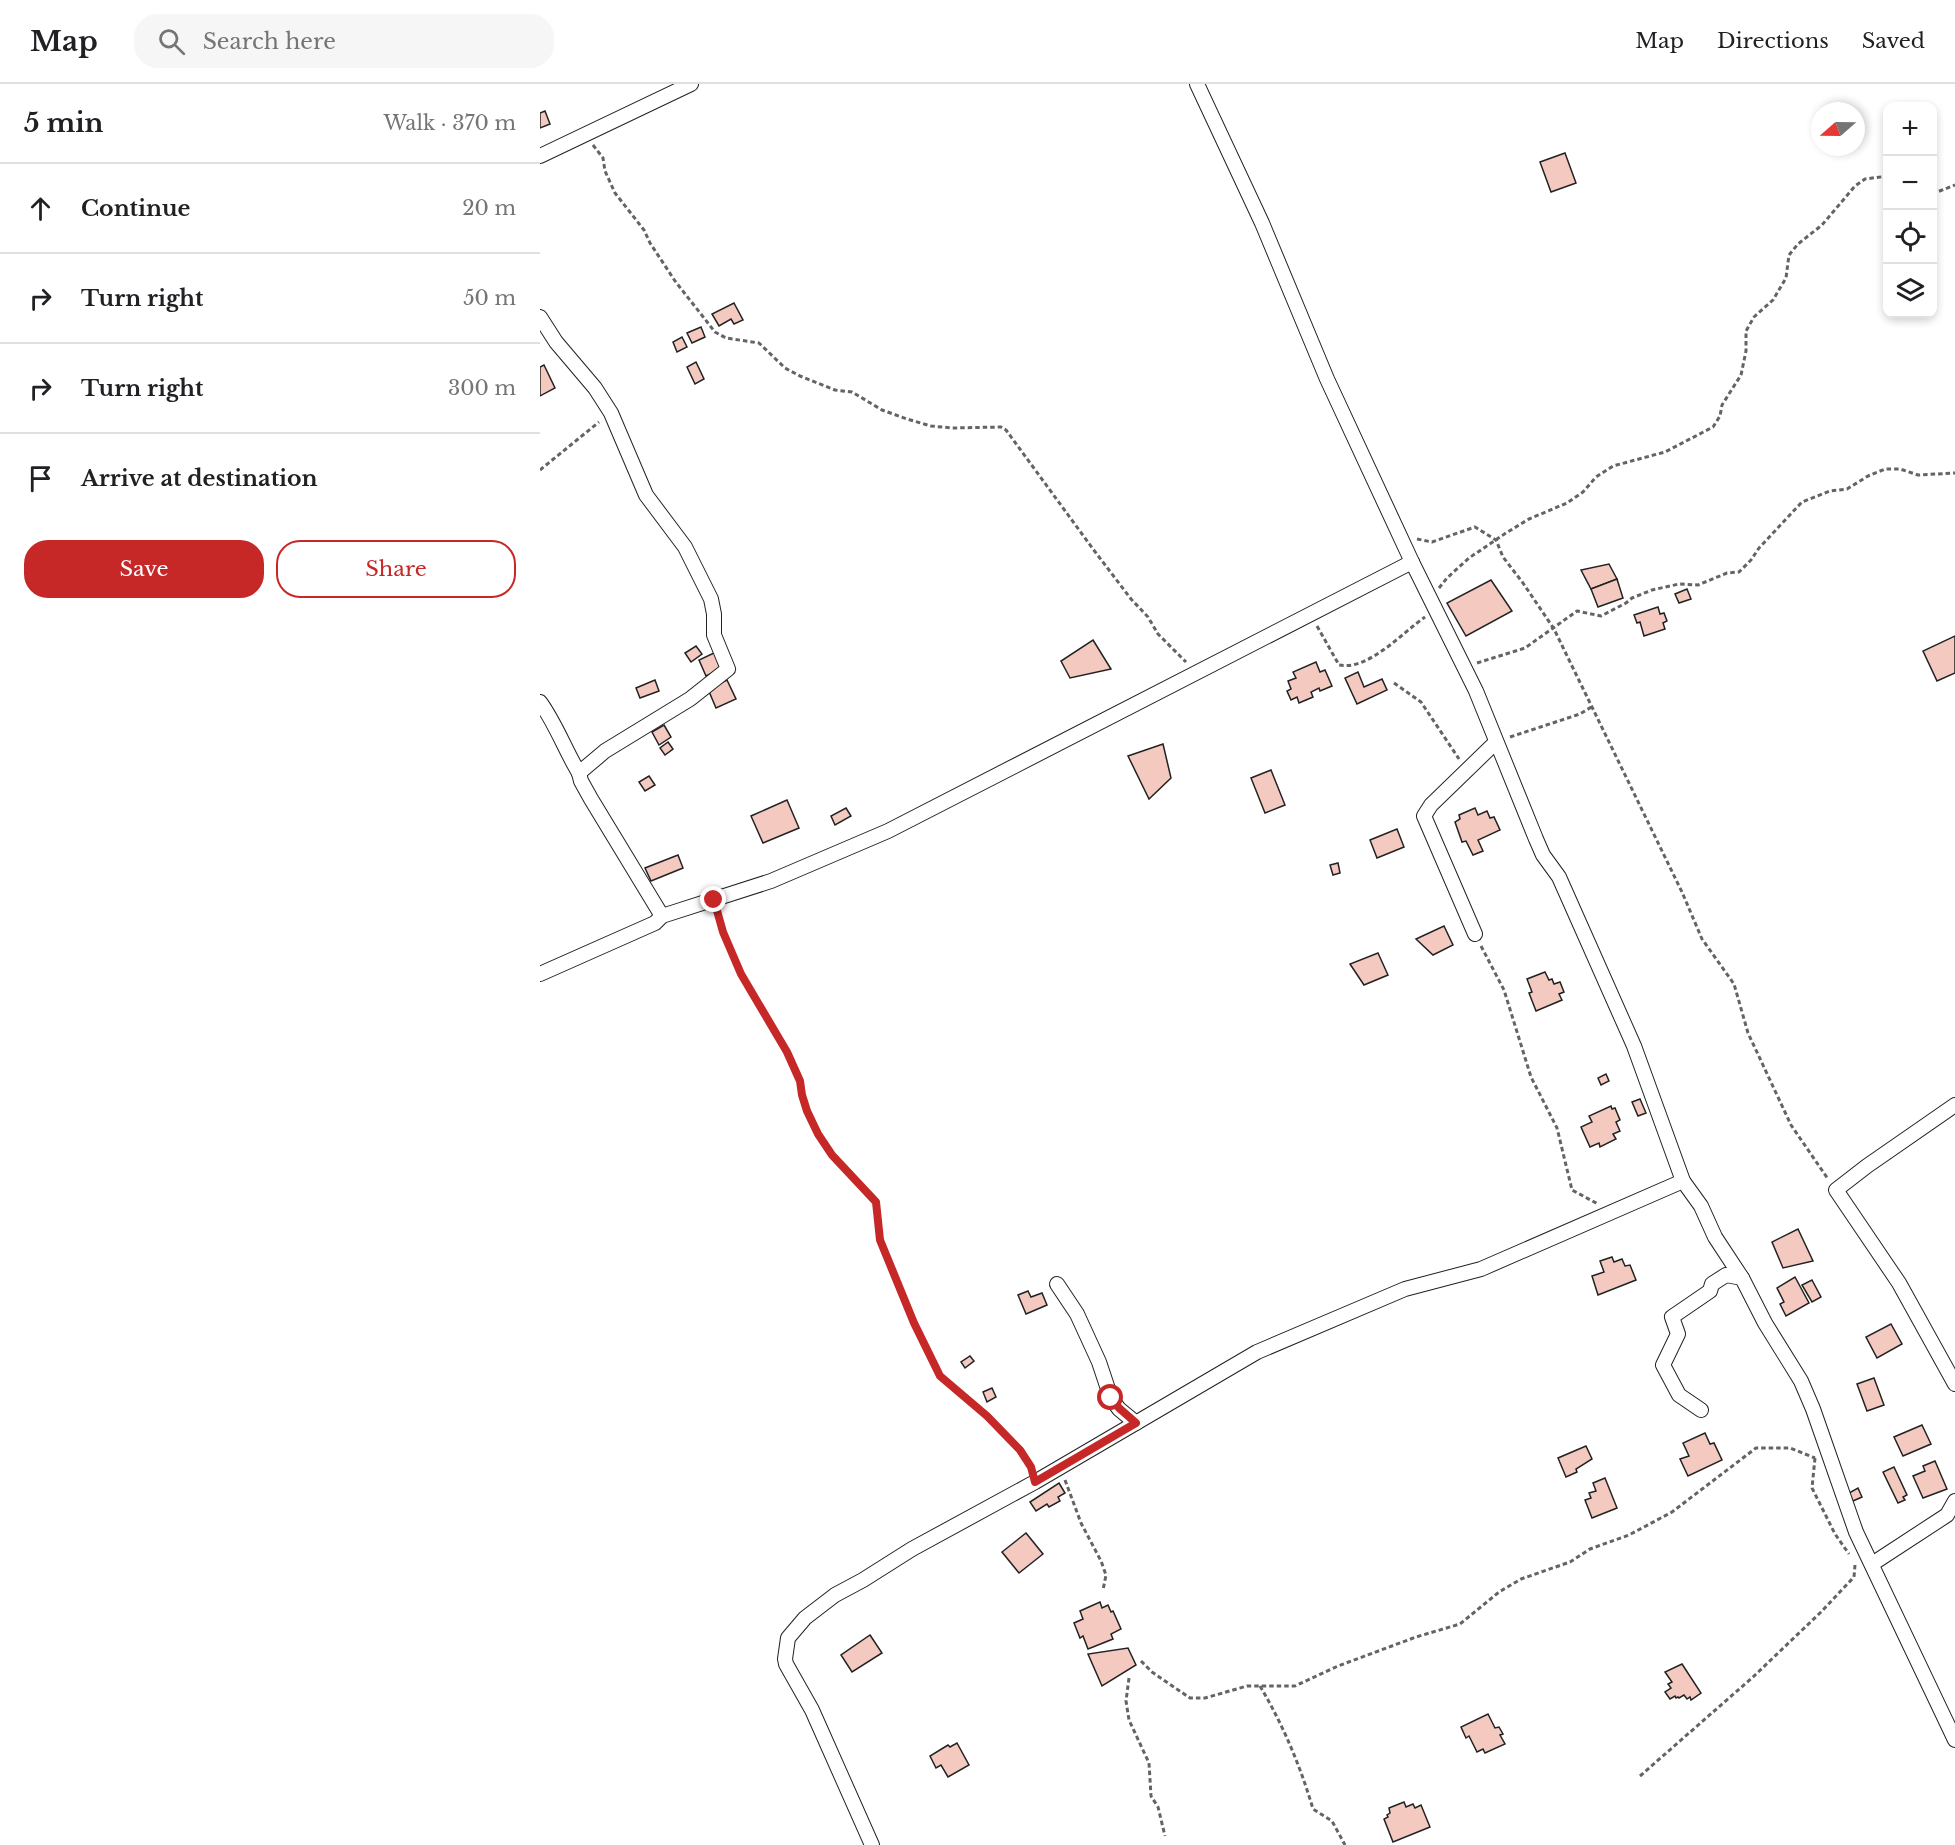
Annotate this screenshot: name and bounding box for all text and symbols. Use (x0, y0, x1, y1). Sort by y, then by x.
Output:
search box (134, 14, 554, 68)
text: Map (30, 24, 98, 59)
icon: search (155, 25, 188, 58)
text: Search here (203, 28, 336, 55)
text: Map (1635, 28, 1684, 54)
text: Directions (1717, 28, 1829, 54)
text: Saved (1862, 28, 1925, 54)
north arrow (1811, 102, 1865, 156)
map controls (1883, 102, 1937, 318)
button: + (1883, 102, 1937, 156)
text: 5 min (24, 107, 103, 139)
text: Walk · 370 m (384, 111, 516, 135)
button: − (1883, 156, 1937, 210)
icon: ahead (24, 192, 57, 225)
text: Continue (81, 195, 190, 222)
text: 20 m (462, 196, 516, 220)
button: locate (1883, 210, 1937, 264)
button: layers (1883, 264, 1937, 318)
icon: right (24, 282, 57, 315)
text: Turn right (81, 285, 203, 312)
text: 50 m (463, 286, 516, 310)
icon: right (24, 372, 57, 405)
text: Turn right (81, 375, 203, 402)
text: 300 m (448, 376, 516, 400)
icon: arrive (24, 462, 57, 495)
text: Arrive at destination (81, 465, 318, 492)
button: Save (24, 540, 264, 598)
button: Share (276, 540, 516, 598)
route end (700, 886, 726, 912)
route start (1097, 1384, 1123, 1410)

